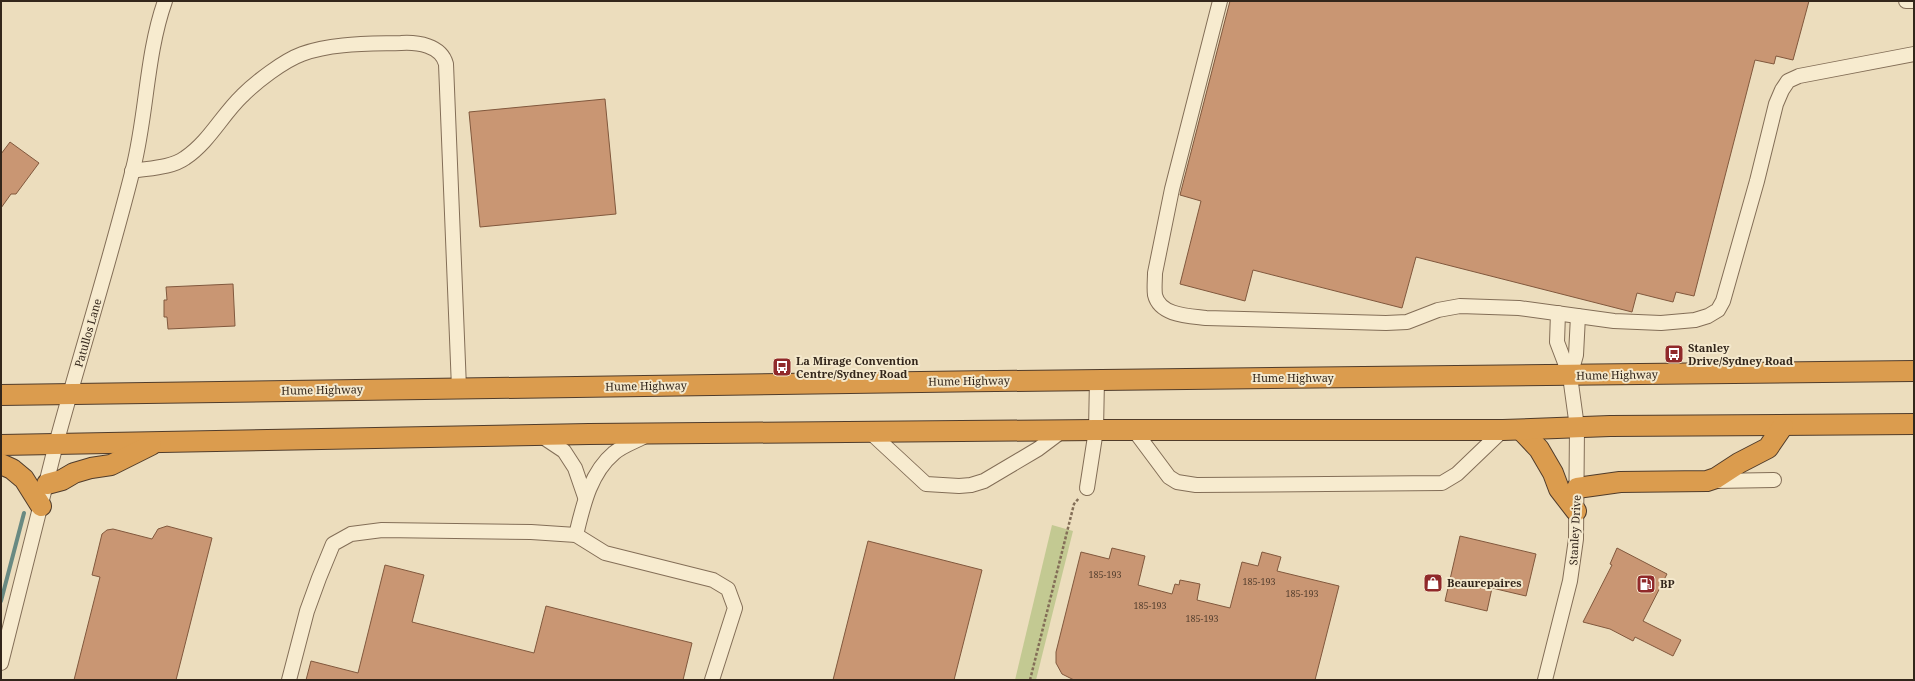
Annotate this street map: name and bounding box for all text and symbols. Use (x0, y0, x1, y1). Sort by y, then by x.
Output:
street label: Patullos Lane (71, 297, 105, 369)
place label: Stanley Drive/Sydney Road (1688, 340, 1793, 368)
bus stop icon: Stanley Drive/Sydney Road (1663, 343, 1685, 365)
place label: La Mirage Convention Centre/Sydney Road (796, 353, 919, 381)
bus stop icon: La Mirage Convention Centre/Sydney Road (771, 356, 793, 378)
street label: Hume Highway (1576, 366, 1659, 383)
street label: Hume Highway (1252, 370, 1335, 385)
street label: Hume Highway (928, 372, 1011, 389)
street label: Hume Highway (605, 377, 688, 394)
street label: Hume Highway (281, 381, 364, 398)
street label: Stanley Drive (1565, 494, 1584, 566)
house number: 185-193 (1089, 568, 1121, 581)
shop icon: Beaurepaires (1422, 572, 1444, 594)
fuel station icon: BP (1635, 573, 1657, 595)
house number: 185-193 (1243, 575, 1275, 588)
place label: Beaurepaires (1447, 575, 1522, 590)
place label: BP (1660, 576, 1674, 591)
house number: 185-193 (1286, 587, 1318, 600)
house number: 185-193 (1134, 599, 1166, 612)
house number: 185-193 (1186, 612, 1218, 625)

